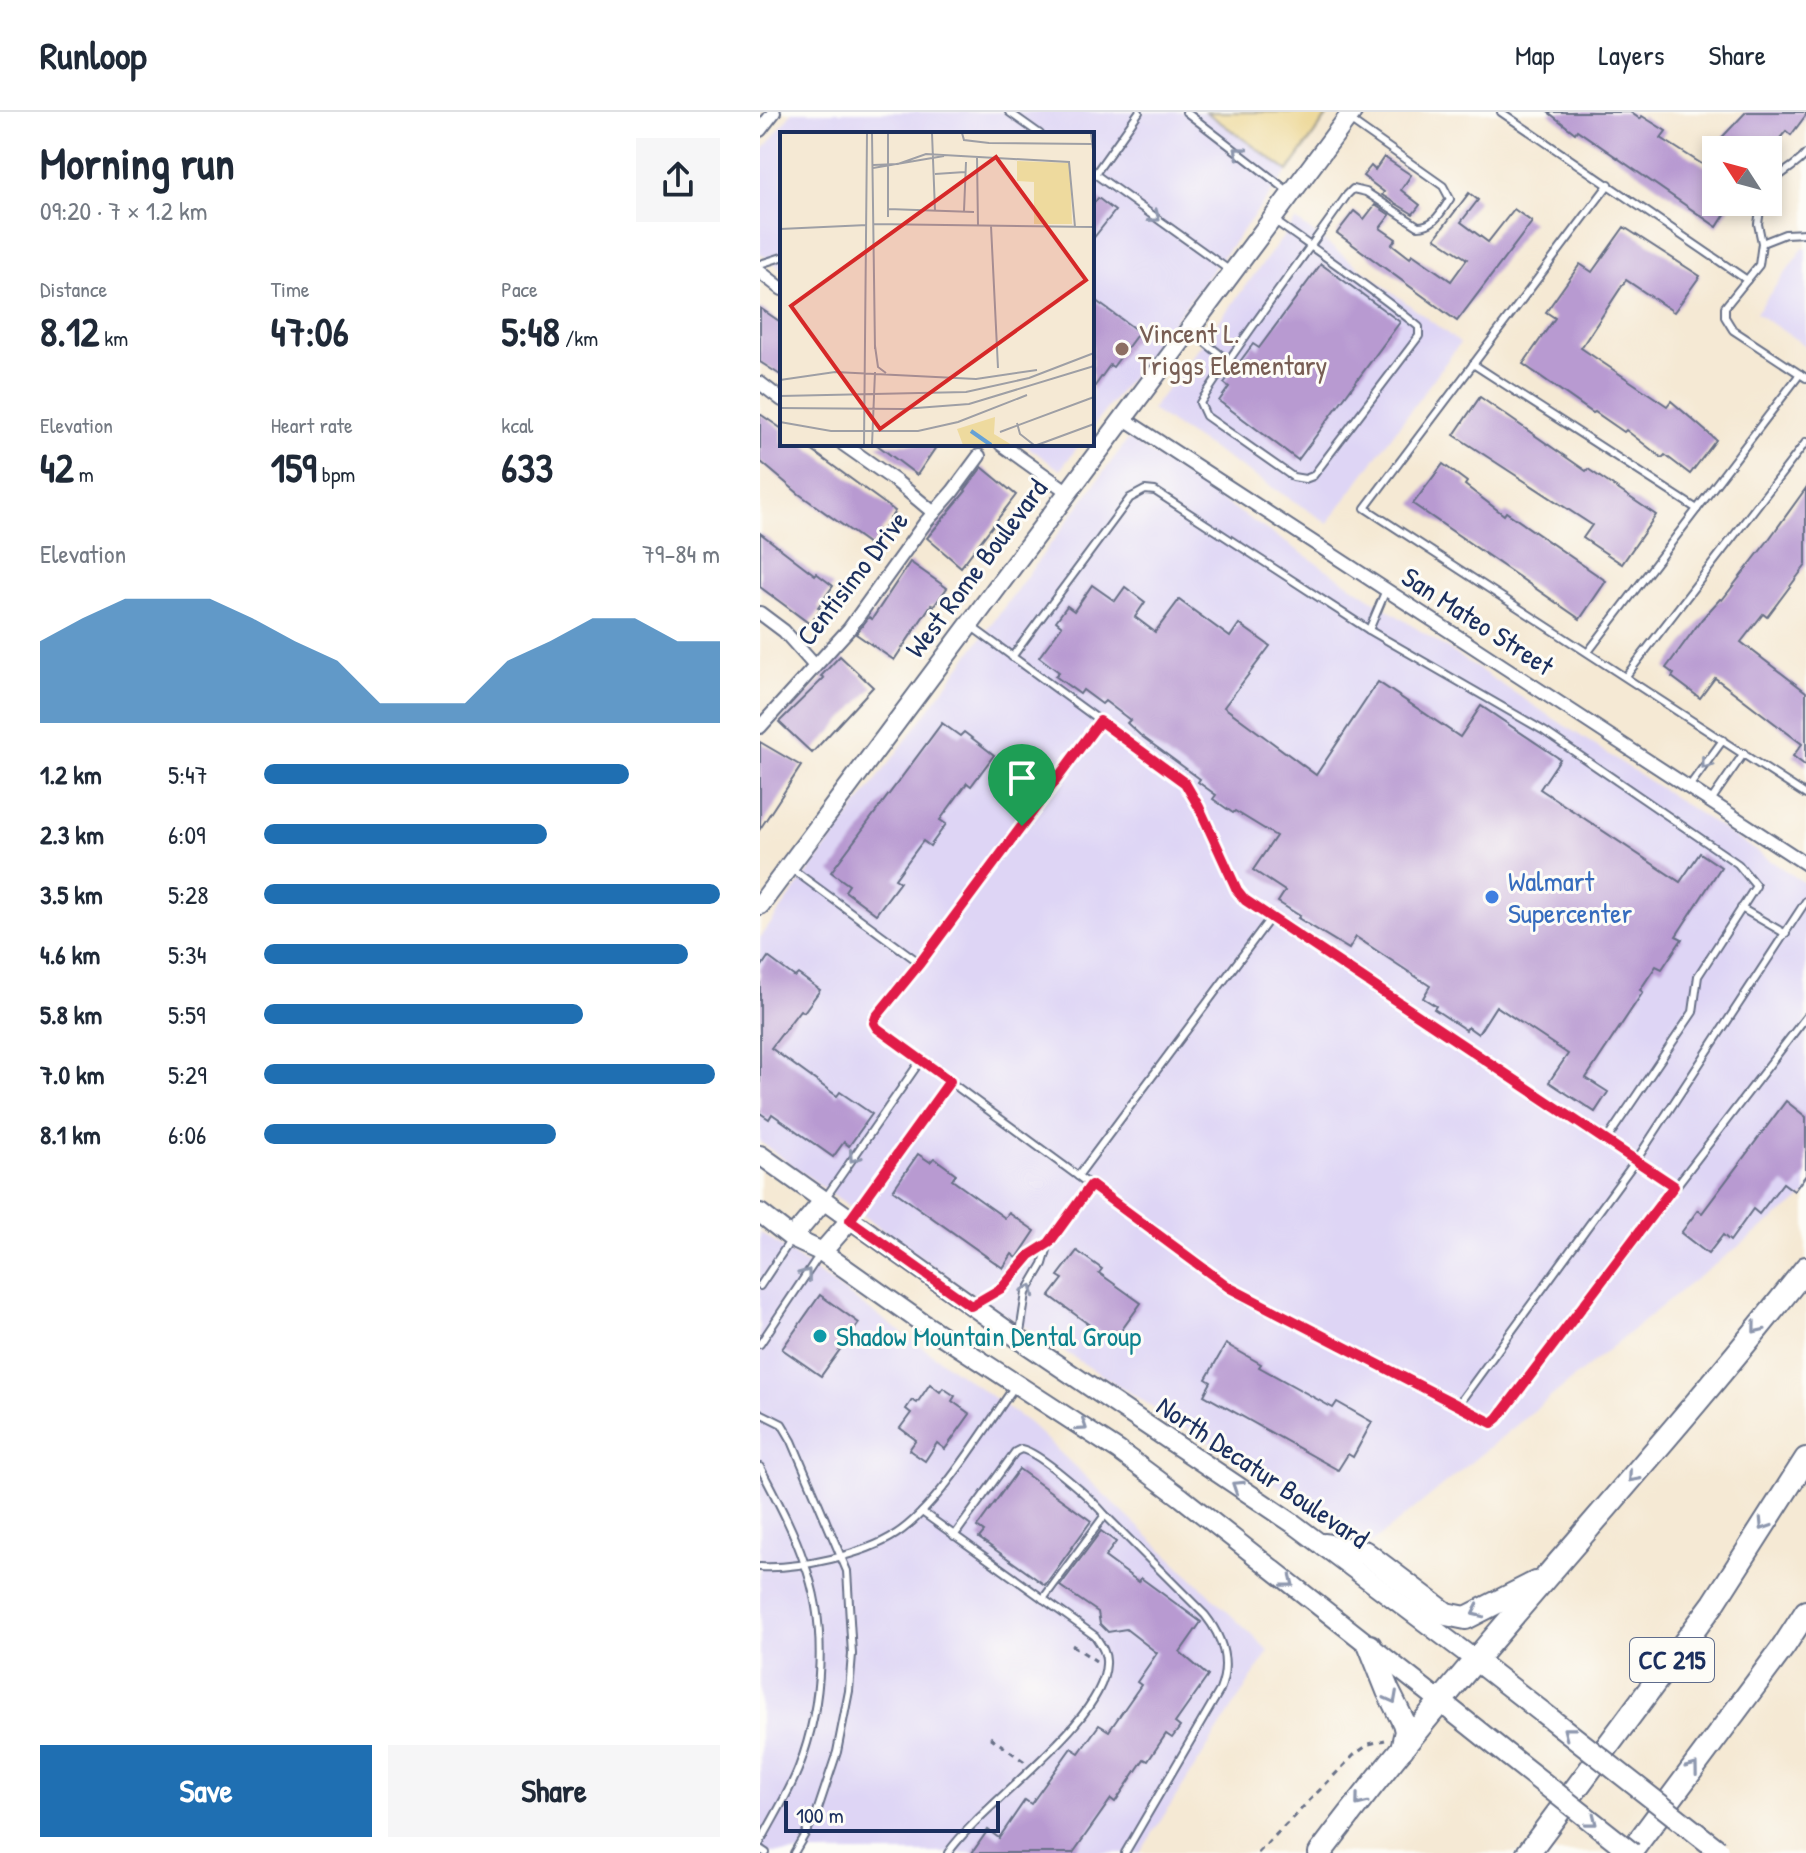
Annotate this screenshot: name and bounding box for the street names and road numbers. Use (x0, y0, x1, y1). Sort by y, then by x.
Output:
street label: West Rome Boulevard (896, 471, 1056, 665)
street label: Centisimo Drive (787, 503, 917, 653)
street label: San Mateo Street (1395, 558, 1562, 685)
street label: North Decatur Boulevard (1149, 1387, 1377, 1557)
road number: CC 215 (1630, 1638, 1714, 1682)

